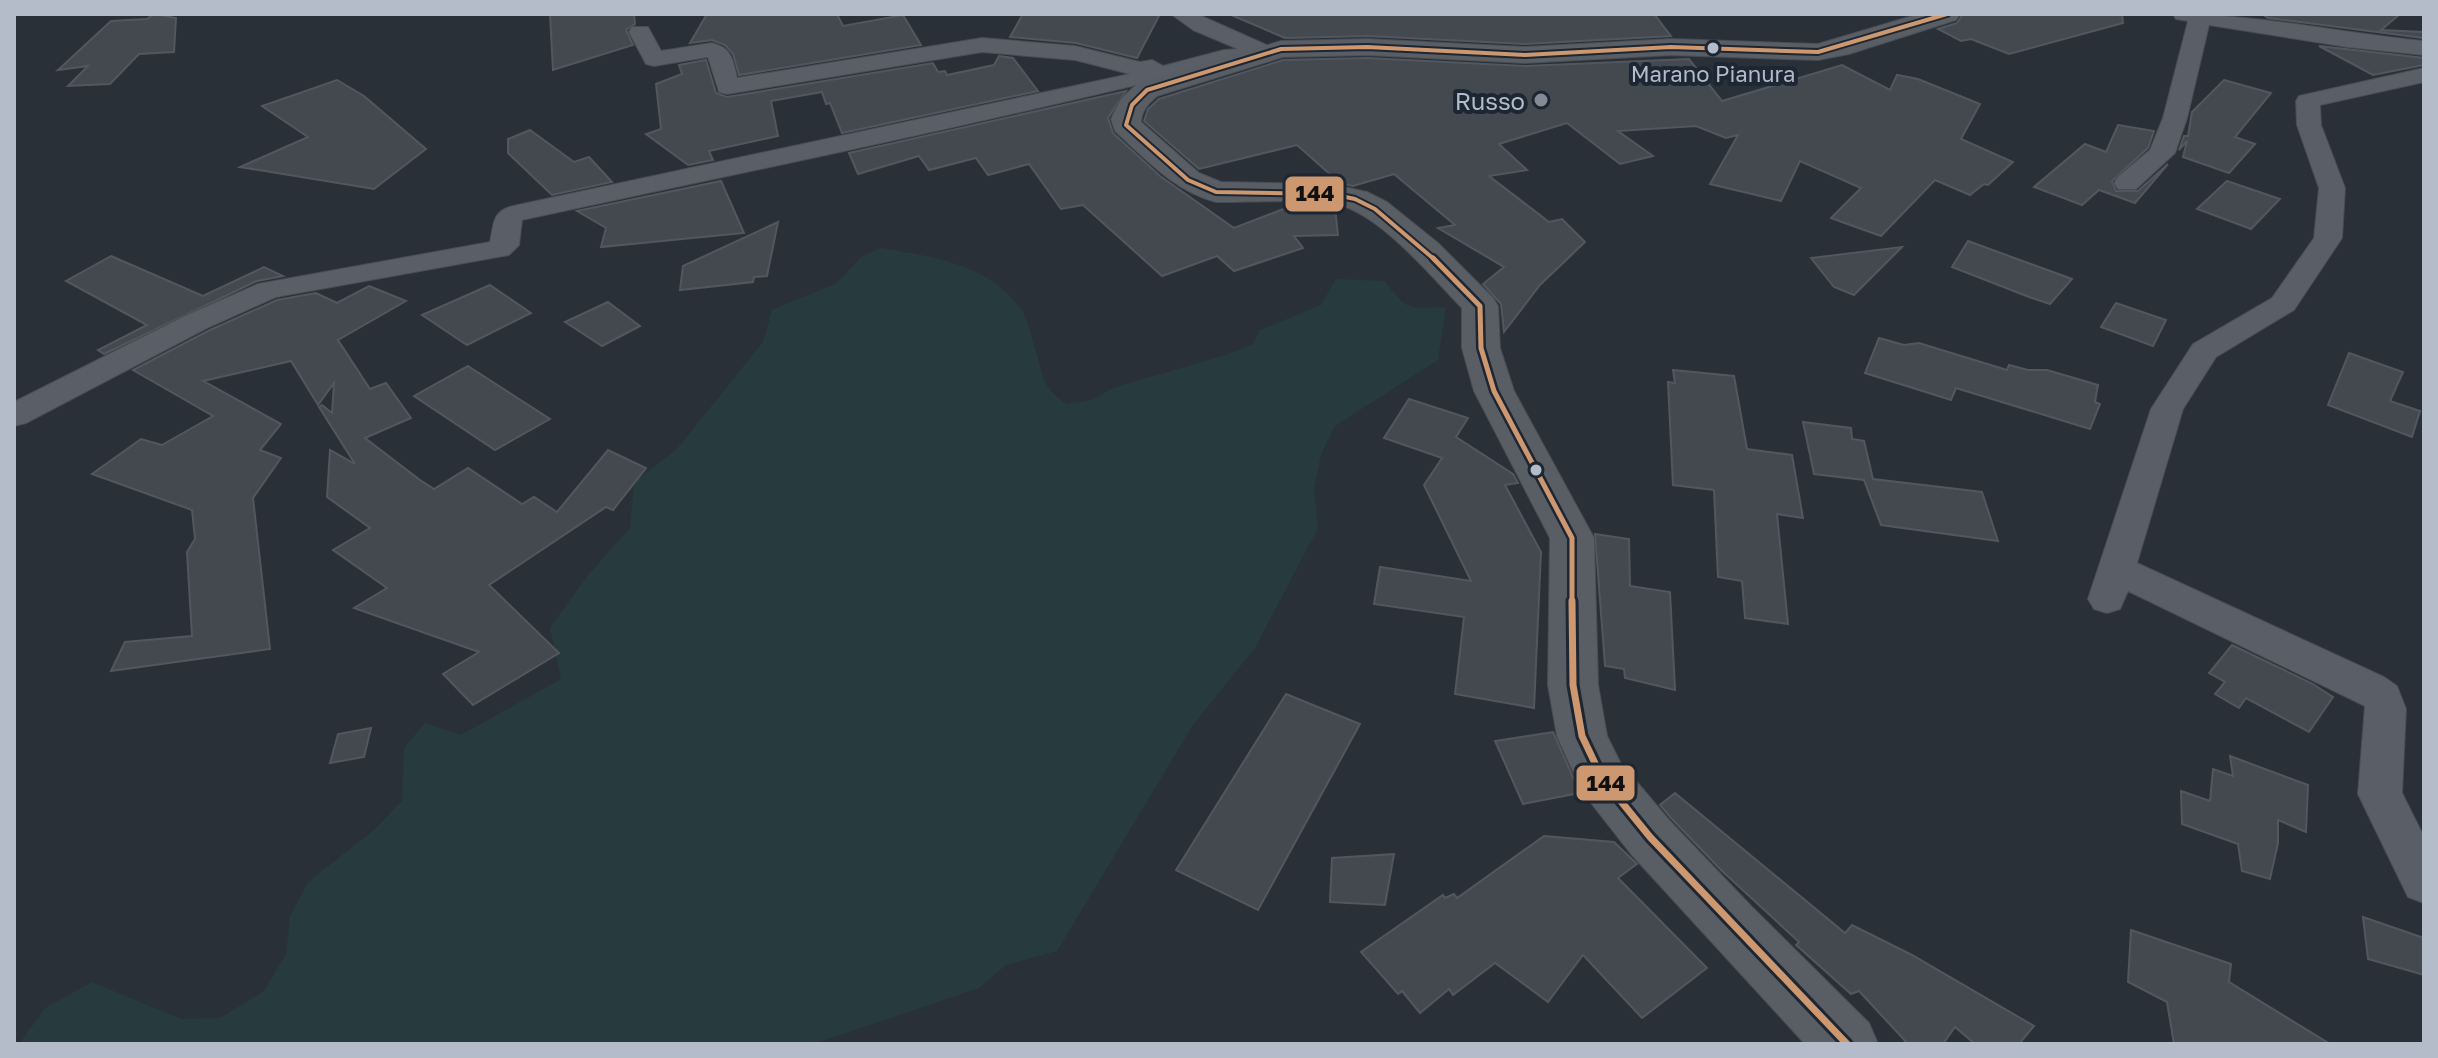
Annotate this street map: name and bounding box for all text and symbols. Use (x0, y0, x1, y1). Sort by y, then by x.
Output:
marker: Marano Pianura (1705, 40, 1721, 56)
place label: Marano Pianura (1631, 60, 1795, 87)
place label: Russo (1455, 86, 1525, 115)
marker: Russo (1532, 91, 1550, 109)
line badge: 144 (1284, 175, 1345, 213)
text: 144 (1296, 179, 1334, 206)
unlabelled marker (1528, 462, 1544, 478)
line badge: 144 (1575, 764, 1636, 802)
text: 144 (1587, 769, 1625, 796)

